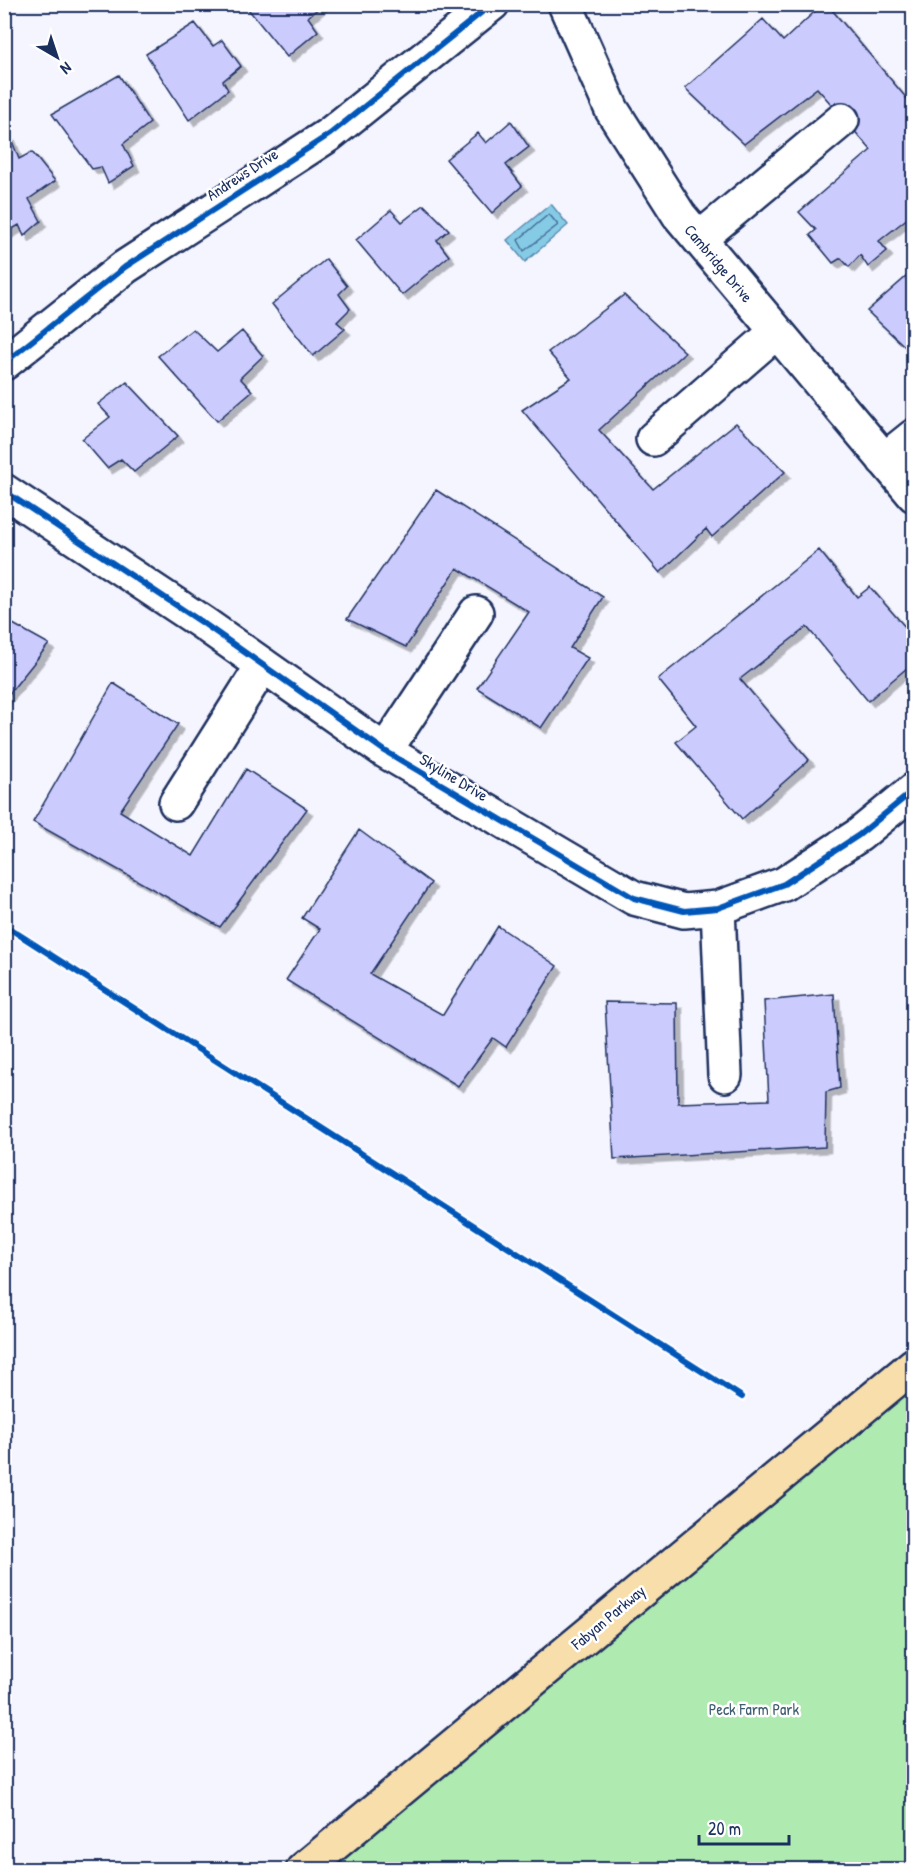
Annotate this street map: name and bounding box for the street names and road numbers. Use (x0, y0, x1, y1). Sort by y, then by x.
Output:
street label: Andrews Drive (202, 142, 283, 205)
street label: Cambridge Drive (680, 219, 759, 307)
street label: Skyline Drive (416, 748, 493, 806)
street label: Fabyan Parkway (566, 1579, 650, 1655)

